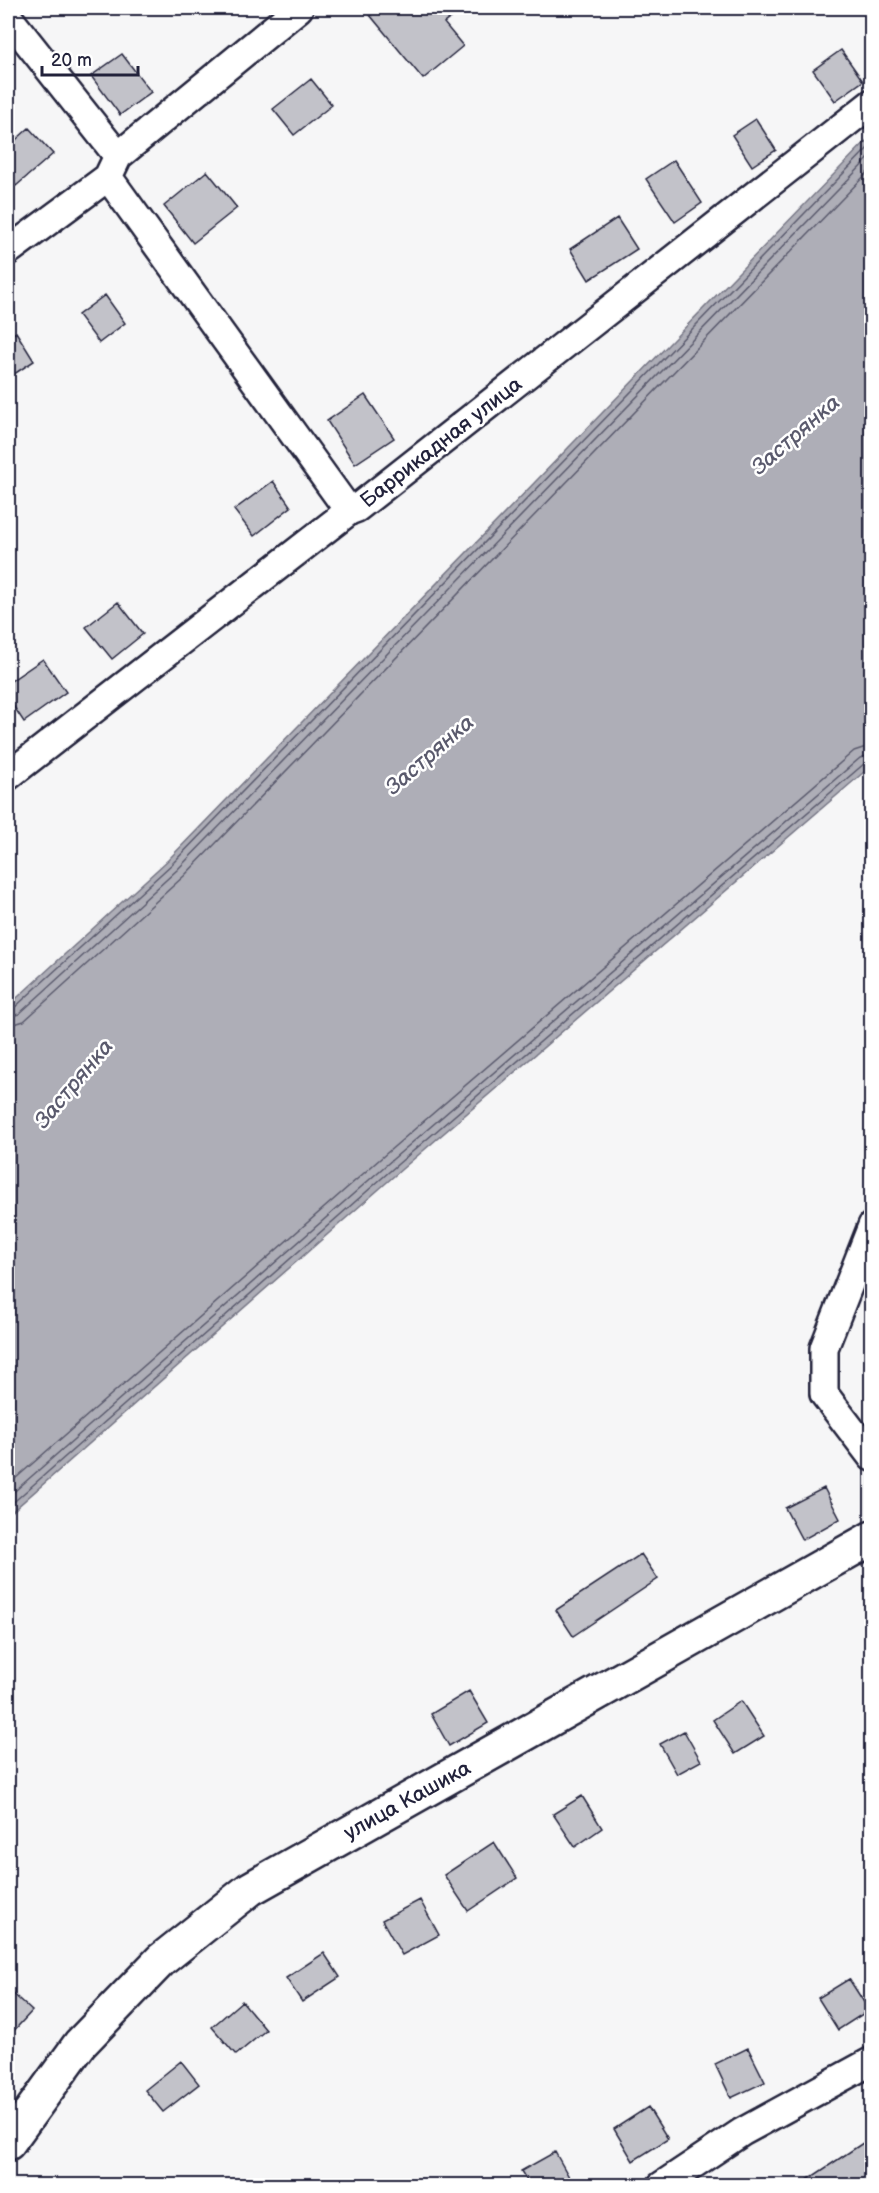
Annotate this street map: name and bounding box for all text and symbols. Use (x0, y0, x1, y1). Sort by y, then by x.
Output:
scale bar (42, 39, 138, 77)
text: 20 m (51, 50, 92, 71)
street label: Баррикадная улица (356, 371, 528, 513)
water label: Застрянка (746, 389, 846, 481)
water label: Застрянка (380, 709, 480, 801)
water label: Застрянка (29, 1034, 119, 1134)
street label: улица Кашика (340, 1755, 475, 1846)

